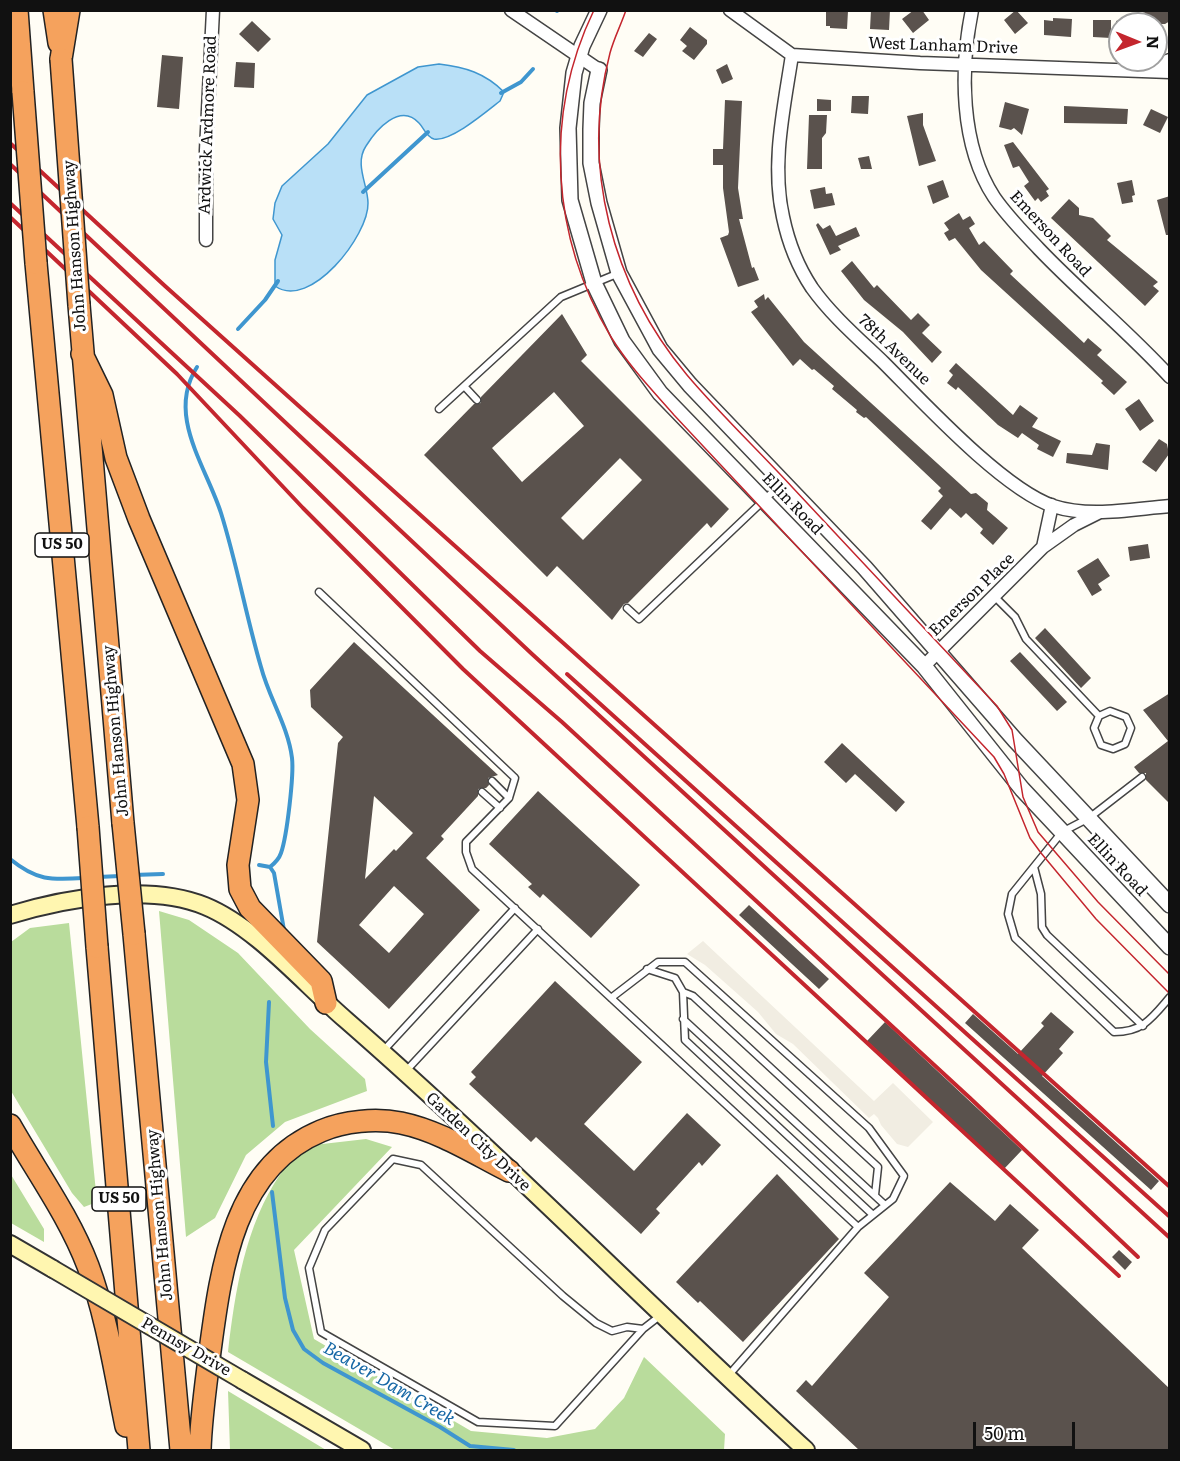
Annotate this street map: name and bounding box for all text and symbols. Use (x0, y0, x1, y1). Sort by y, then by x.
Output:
north arrow (1108, 12, 1168, 72)
street label: West Lanham Drive (868, 34, 1018, 58)
street label: Ardwick Ardmore Road (195, 35, 221, 215)
text: N (1142, 35, 1166, 49)
street label: John Hanson Highway (59, 159, 91, 333)
street label: Emerson Road (1005, 187, 1095, 281)
street label: 78th Avenue (854, 311, 934, 389)
street label: Ellin Road (758, 469, 826, 539)
road number: US 50 (35, 533, 89, 557)
street label: Emerson Place (925, 549, 1019, 641)
street label: John Hanson Highway (99, 644, 133, 818)
street label: Ellin Road (1083, 830, 1151, 900)
street label: Garden City Drive (422, 1088, 534, 1196)
street label: John Hanson Highway (143, 1128, 177, 1302)
road number: US 50 (92, 1187, 146, 1211)
street label: Pennsy Drive (138, 1314, 234, 1380)
water label: Beaver Dam Creek (319, 1337, 459, 1431)
scale bar (976, 1410, 1078, 1448)
text: 50 m (984, 1419, 1025, 1446)

